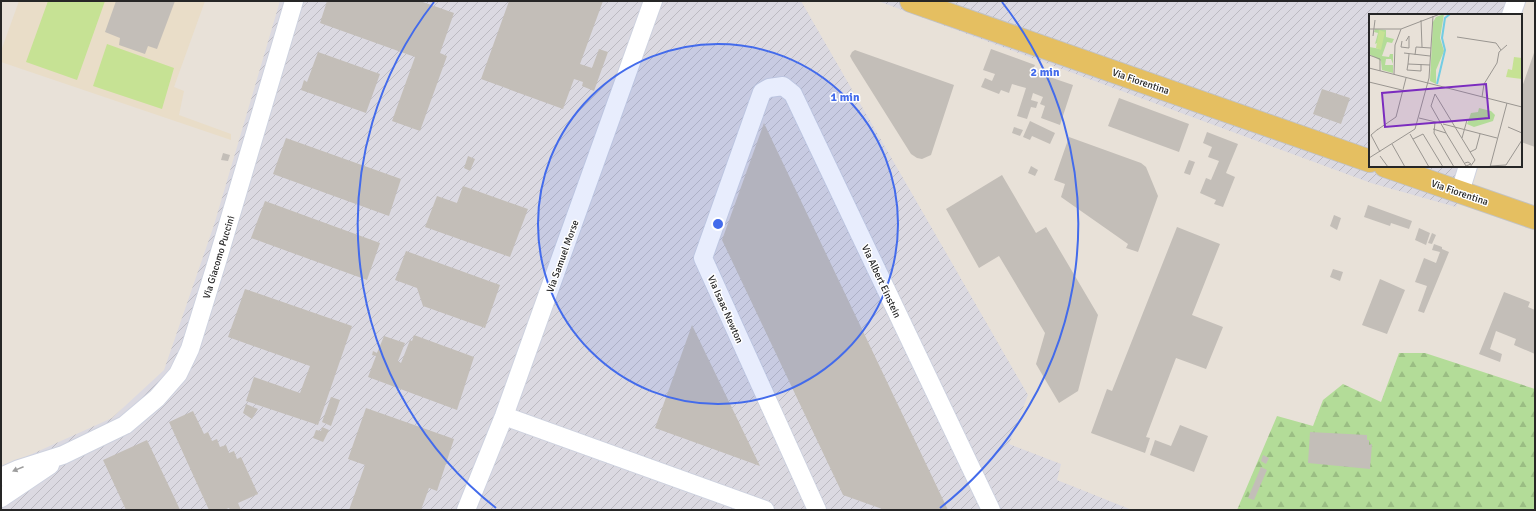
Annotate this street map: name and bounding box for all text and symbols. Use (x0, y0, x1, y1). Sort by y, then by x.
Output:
inset map (1369, 14, 1522, 167)
text: 2 min (1031, 65, 1060, 80)
street label: Via Fiorentina (1111, 67, 1171, 97)
text: 1 min (831, 90, 860, 105)
street label: Via Fiorentina (1430, 178, 1490, 208)
street label: Via Giacomo Puccini (201, 214, 237, 300)
centre of rings (711, 217, 725, 231)
street label: Via Samuel Morse (544, 218, 582, 294)
street label: Via Albert Einstein (859, 243, 903, 320)
street label: Via Isaac Newton (705, 274, 745, 345)
one-way arrow (12, 467, 24, 473)

